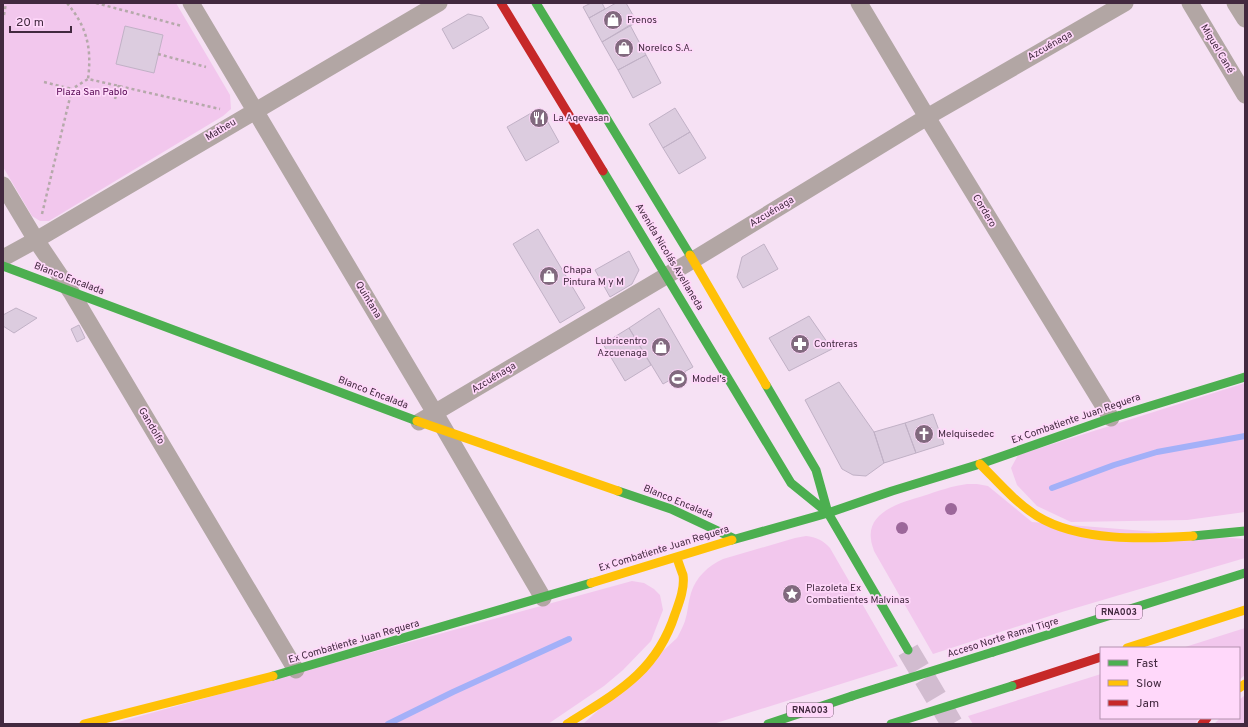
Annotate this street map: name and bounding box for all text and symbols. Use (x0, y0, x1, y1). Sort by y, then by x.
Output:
scale bar (10, 8, 71, 34)
shop icon: Frenos (602, 9, 624, 31)
place label: Frenos (627, 14, 657, 27)
text: 20 m (16, 15, 44, 31)
street label: Miguel Cané (1197, 22, 1237, 76)
street label: Azcuénaga (1025, 28, 1075, 64)
shop icon: Norelco S.A. (613, 37, 635, 59)
place label: Norelco S.A. (638, 42, 692, 55)
park label: Plaza San Pablo (56, 86, 128, 99)
restaurant icon: La Aqevasan (528, 107, 550, 129)
place label: La Aqevasan (553, 112, 609, 125)
street label: Matheu (203, 116, 239, 144)
street label: Cordero (969, 192, 999, 230)
street label: Azcuénaga (747, 194, 797, 230)
street label: Avenida Nicolás Avellaneda (632, 201, 706, 313)
street label: Blanco Encalada (32, 260, 106, 298)
place label: Chapa Pintura M y M (563, 264, 624, 289)
shop icon: Chapa Pintura M y M (538, 265, 560, 287)
street label: Quintana (352, 279, 384, 321)
pharmacy icon: Contreras (789, 333, 811, 355)
place label: Lubricentro Azcuenaga (595, 335, 647, 360)
shop icon: Lubricentro Azcuenaga (650, 336, 672, 358)
place label: Contreras (814, 338, 858, 351)
street label: Azcuénaga (469, 360, 519, 396)
sports icon: Model's (667, 368, 689, 390)
place label: Model's (692, 373, 727, 386)
street label: Blanco Encalada (336, 374, 410, 412)
street label: Ex Combatiente Juan Reguera (1010, 391, 1142, 447)
street label: Gandolfo (135, 405, 167, 447)
church icon: Melquisedec (913, 423, 935, 445)
place label: Melquisedec (938, 428, 994, 441)
street label: Blanco Encalada (641, 482, 715, 522)
street label: Ex Combatiente Juan Reguera (597, 523, 731, 575)
place label: Plazoleta Ex Combatientes Malvinas (806, 582, 910, 607)
place icon: Plazoleta Ex Combatientes Malvinas (781, 583, 803, 605)
road number: RNA003 (1096, 605, 1142, 619)
street label: Acceso Norte Ramal Tigre (946, 615, 1060, 661)
street label: Ex Combatiente Juan Reguera (287, 617, 421, 667)
legend (1100, 647, 1240, 719)
text: Fast (1136, 656, 1158, 672)
text: Slow (1136, 676, 1162, 692)
text: Jam (1136, 696, 1159, 712)
road number: RNA003 (787, 703, 833, 717)

